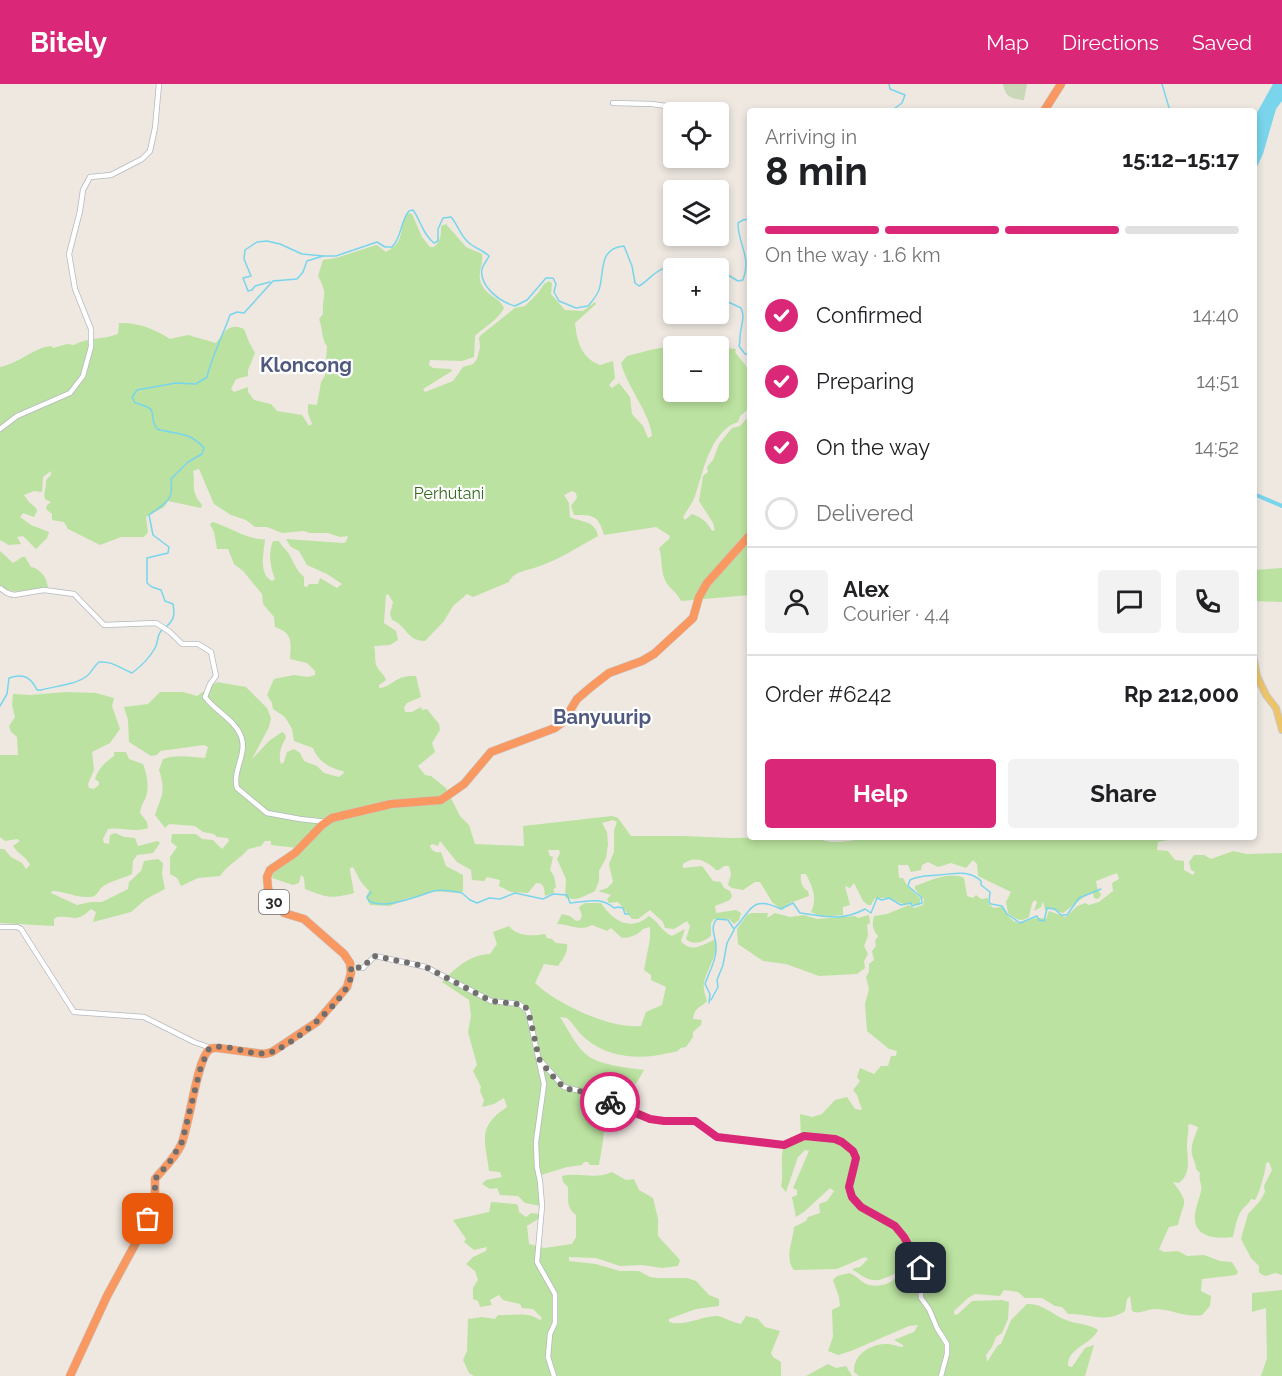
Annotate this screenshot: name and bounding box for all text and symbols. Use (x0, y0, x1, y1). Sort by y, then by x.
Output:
text: Bitely (30, 26, 107, 59)
text: Map (986, 30, 1029, 55)
text: Directions (1062, 30, 1159, 55)
text: Saved (1192, 30, 1252, 55)
map controls (663, 102, 729, 402)
button: locate (663, 102, 729, 168)
text: Arriving in (765, 125, 857, 149)
text: 15:12–15:17 (1122, 146, 1239, 172)
text: 8 min (765, 148, 868, 194)
button: layers (663, 180, 729, 246)
text: On the way · 1.6 km (765, 243, 941, 267)
button: + (663, 258, 729, 324)
icon: check (765, 299, 798, 332)
text: Confirmed (816, 302, 923, 328)
text: 14:40 (1193, 303, 1239, 327)
button: − (663, 336, 729, 402)
district label: Kloncong (260, 353, 352, 377)
icon: check (765, 365, 798, 398)
text: Preparing (816, 368, 914, 394)
text: 14:51 (1196, 369, 1239, 393)
icon: check (765, 431, 798, 464)
text: On the way (816, 434, 930, 460)
text: 14:52 (1194, 435, 1239, 459)
park label: Perhutani (414, 484, 484, 503)
text: Delivered (816, 500, 914, 526)
button: person (765, 570, 828, 633)
button: chat (1098, 570, 1161, 633)
button: phone (1176, 570, 1239, 633)
text: Alex (843, 576, 889, 602)
text: Courier · 4.4 (843, 602, 950, 626)
text: Order #6242 (765, 681, 891, 707)
text: Rp 212,000 (1124, 681, 1239, 707)
district label: Banyuurip (553, 705, 651, 729)
button: Help (765, 759, 996, 828)
button: Share (1008, 759, 1239, 828)
road number: 30 (259, 890, 289, 914)
courier (580, 1072, 640, 1132)
icon: bike (594, 1086, 627, 1119)
pin (122, 1193, 173, 1244)
icon: bag (131, 1202, 164, 1235)
pin (895, 1242, 946, 1293)
icon: home (904, 1251, 937, 1284)

